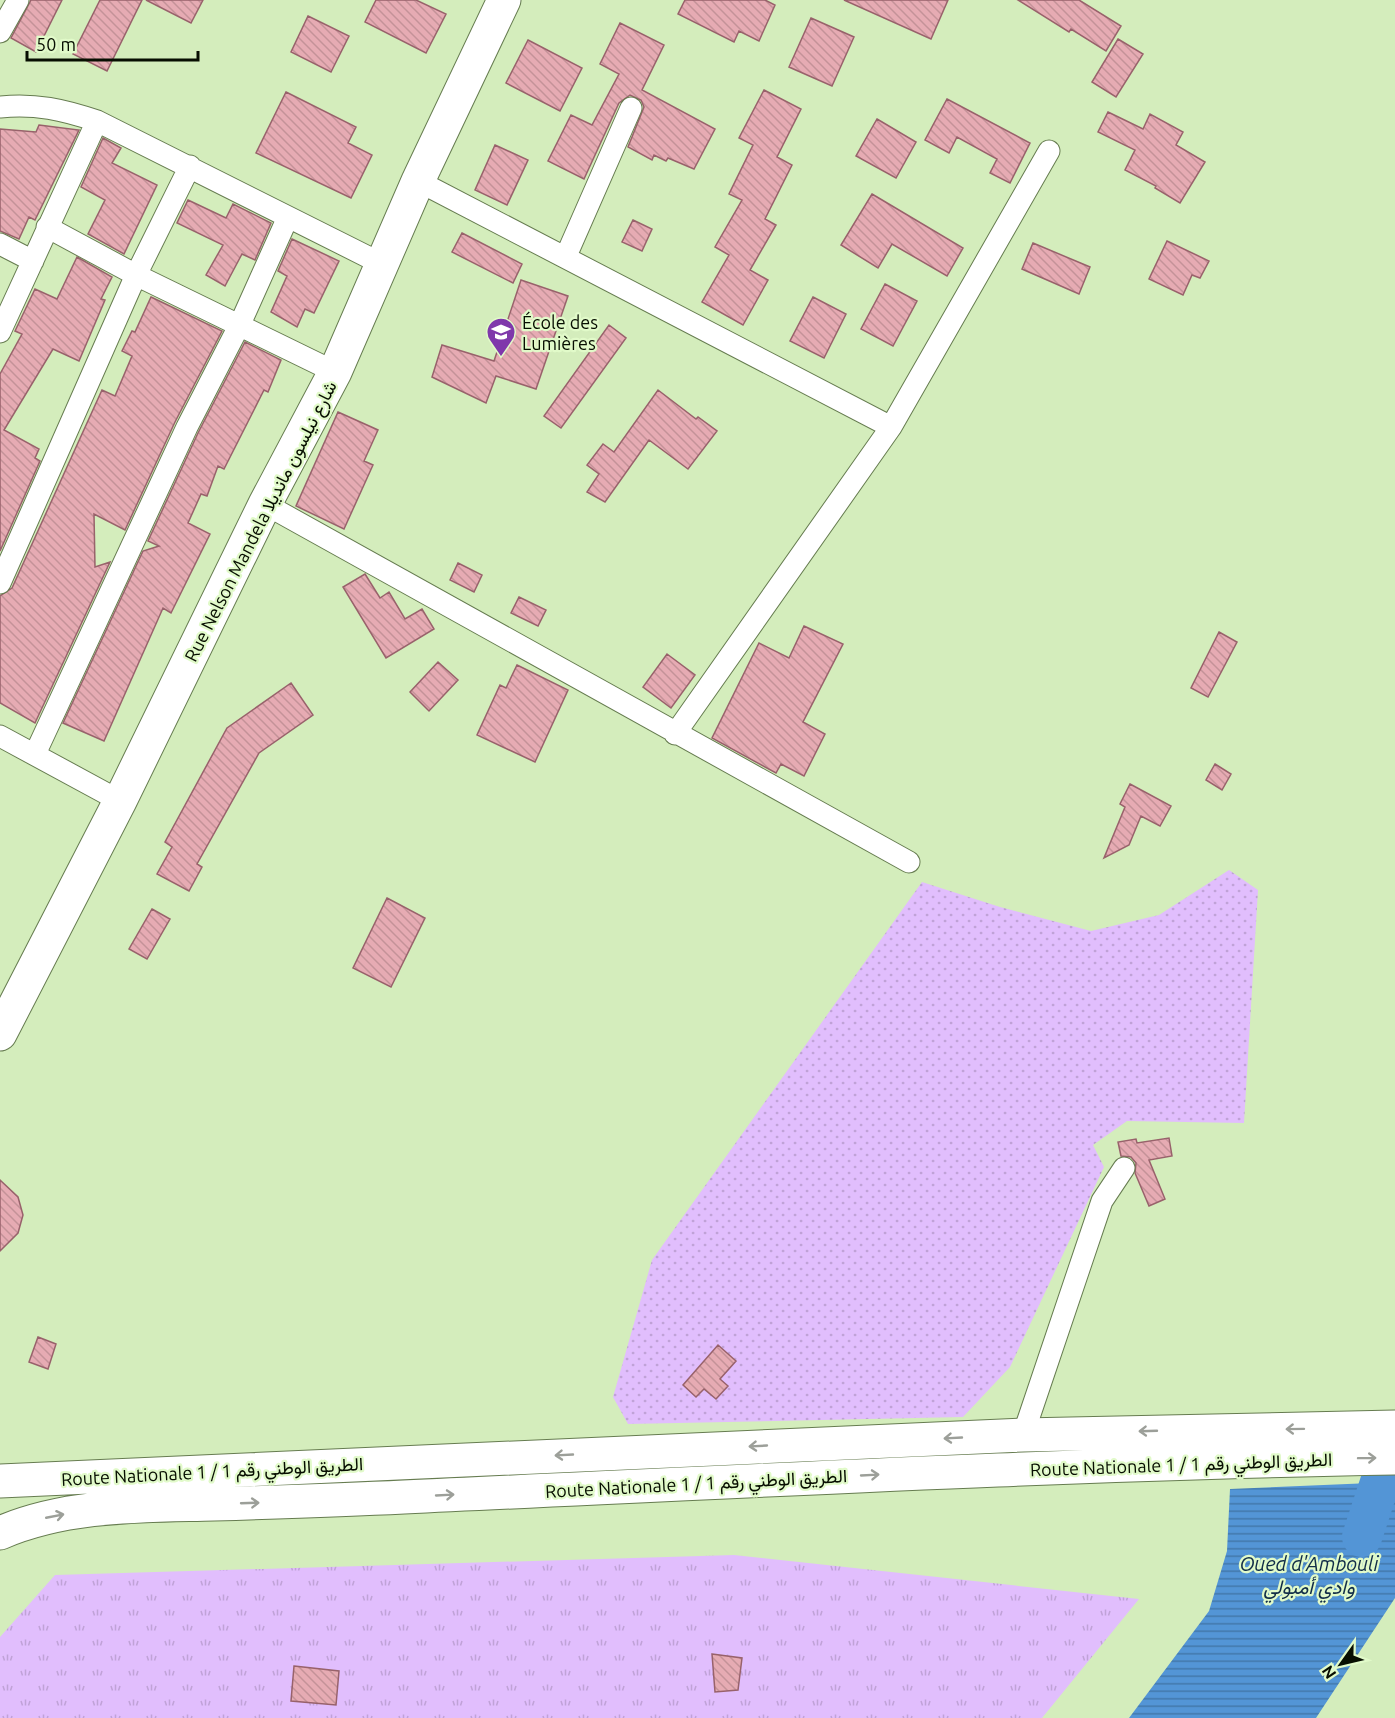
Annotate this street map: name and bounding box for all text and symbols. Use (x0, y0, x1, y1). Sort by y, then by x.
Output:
scale bar (27, 24, 198, 62)
text: 50 m (36, 34, 76, 54)
place label: École des Lumières (522, 311, 598, 353)
school or university icon: École des Lumières (485, 316, 517, 358)
street label: Rue Nelson Mandela شارع نيلسون مانديلا (180, 377, 342, 666)
one-way arrow (1285, 1423, 1305, 1434)
one-way arrow (1139, 1426, 1159, 1437)
one-way arrow (944, 1432, 964, 1443)
one-way arrow (749, 1441, 769, 1452)
one-way arrow (554, 1449, 574, 1461)
street label: Route Nationale 1 / الطريق الوطني رقم 1 (1030, 1449, 1333, 1485)
street label: Route Nationale 1 / الطريق الوطني رقم 1 (60, 1453, 364, 1495)
one-way arrow (1357, 1453, 1377, 1464)
street label: Route Nationale 1 / الطريق الوطني رقم 1 (544, 1465, 848, 1507)
one-way arrow (860, 1470, 880, 1481)
one-way arrow (434, 1490, 454, 1501)
one-way arrow (239, 1497, 259, 1509)
one-way arrow (45, 1510, 65, 1521)
water label: Oued d'Ambouli وادي أمبولي (1239, 1552, 1380, 1604)
north arrow (1311, 1634, 1371, 1694)
text: N (1318, 1662, 1339, 1682)

